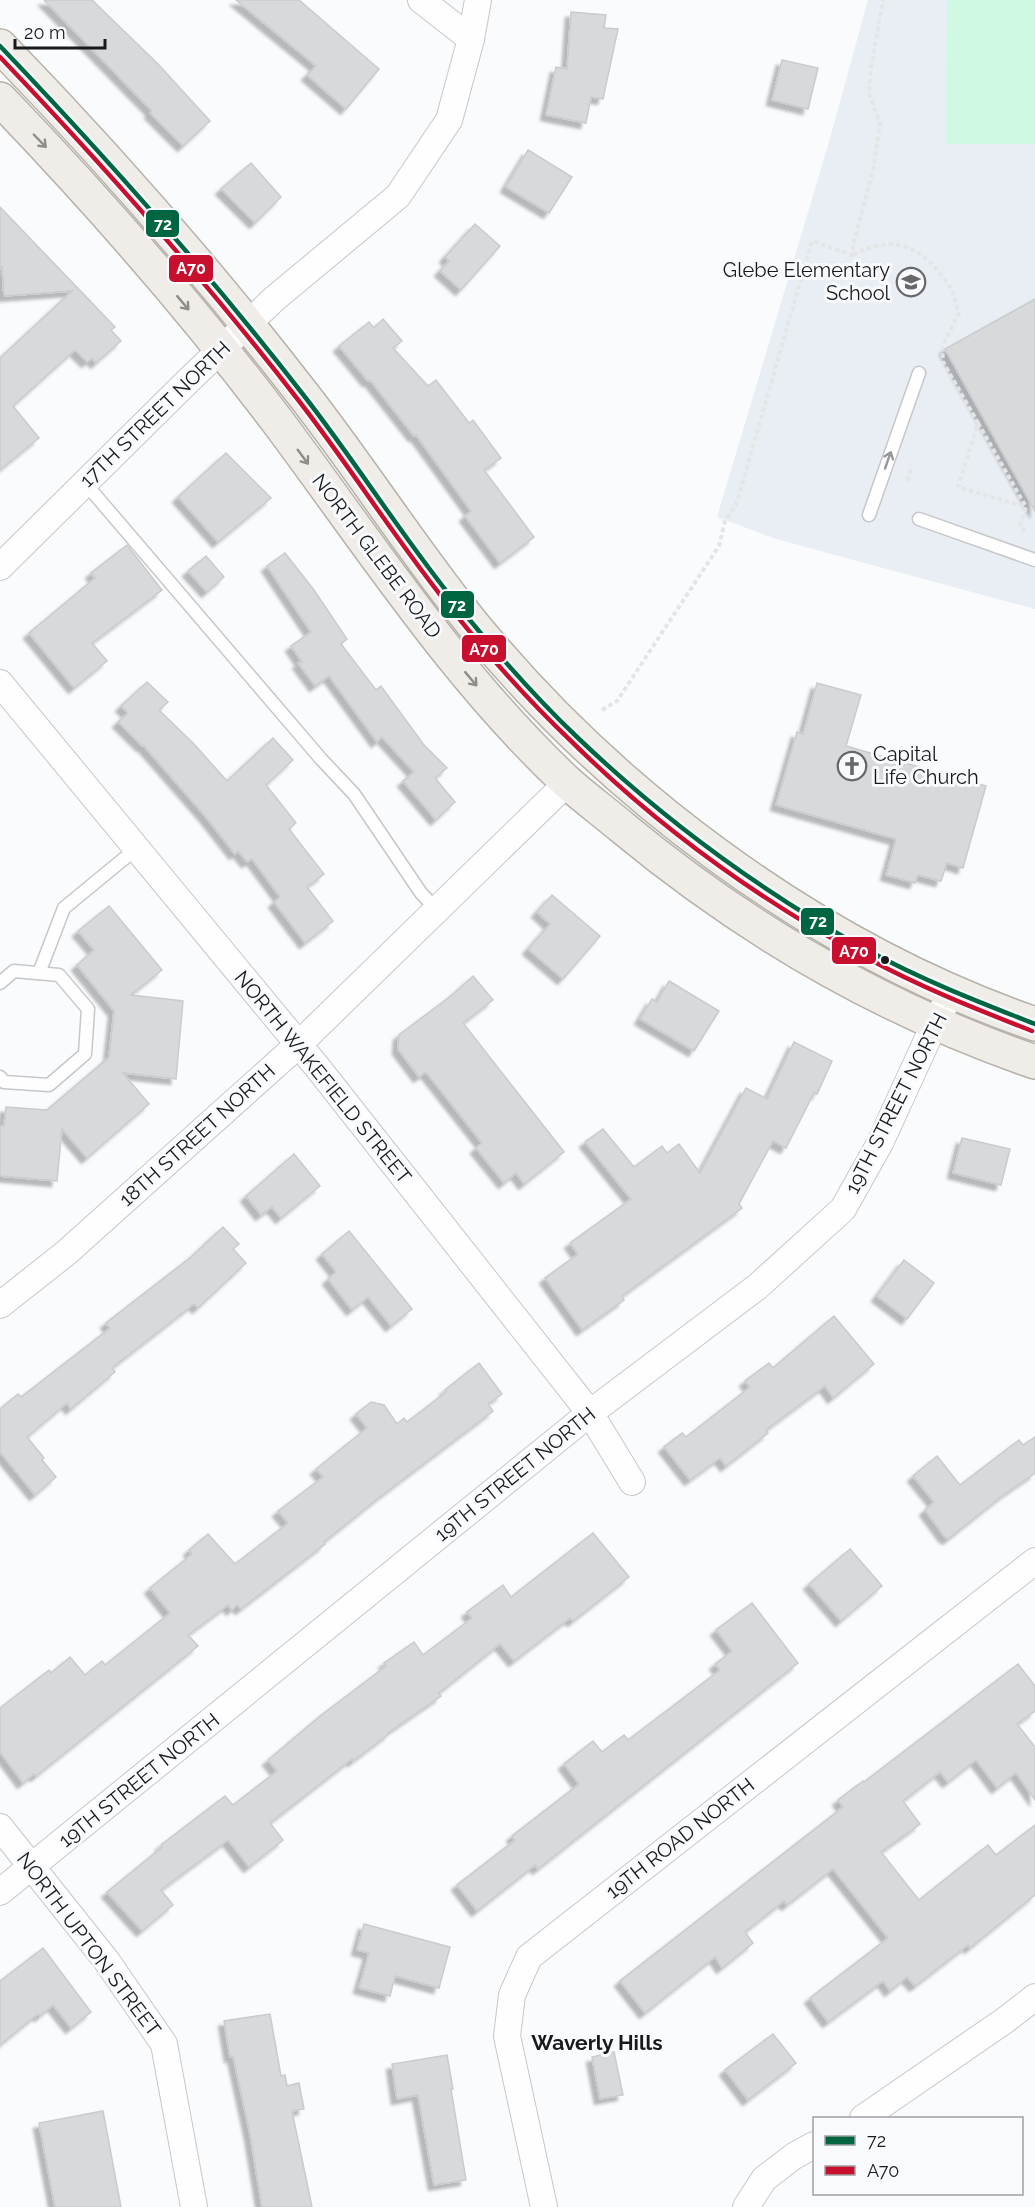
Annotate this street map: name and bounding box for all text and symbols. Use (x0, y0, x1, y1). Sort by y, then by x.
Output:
scale bar (15, 12, 105, 50)
text: 20 m (24, 22, 66, 43)
one-way arrow (33, 133, 48, 148)
line badge: 72 (145, 209, 180, 238)
text: 72 (154, 215, 172, 234)
line badge: A70 (168, 254, 214, 283)
place label: Glebe Elementary School (723, 258, 891, 305)
text: A70 (176, 259, 206, 278)
school or university icon: Glebe Elementary School (895, 266, 927, 298)
one-way arrow (176, 295, 190, 310)
street label: 17TH STREET NORTH (75, 336, 235, 492)
one-way arrow (297, 448, 309, 464)
one-way arrow (884, 451, 895, 470)
street label: NORTH GLEBE ROAD (307, 469, 447, 643)
line badge: 72 (440, 590, 475, 619)
text: 72 (448, 596, 466, 615)
line badge: A70 (461, 634, 507, 663)
text: A70 (469, 640, 499, 659)
one-way arrow (464, 671, 478, 686)
place label: Capital Life Church (873, 742, 979, 789)
church icon: Capital Life Church (836, 750, 868, 782)
line badge: 72 (800, 907, 835, 936)
text: 72 (809, 912, 827, 931)
line badge: A70 (831, 936, 877, 965)
text: A70 (839, 942, 869, 961)
unlabelled marker (879, 954, 891, 966)
street label: NORTH WAKEFIELD STREET (230, 966, 416, 1188)
street label: 19TH STREET NORTH (840, 1009, 952, 1197)
street label: 18TH STREET NORTH (114, 1059, 280, 1211)
street label: 19TH STREET NORTH (430, 1402, 600, 1546)
street label: 19TH STREET NORTH (54, 1708, 224, 1852)
street label: 19TH ROAD NORTH (601, 1773, 759, 1903)
street label: NORTH UPTON STREET (12, 1847, 166, 2041)
district label: Waverly Hills (531, 2030, 663, 2055)
legend (813, 2117, 1023, 2195)
text: 72 (867, 2130, 886, 2151)
text: A70 (867, 2160, 899, 2181)

